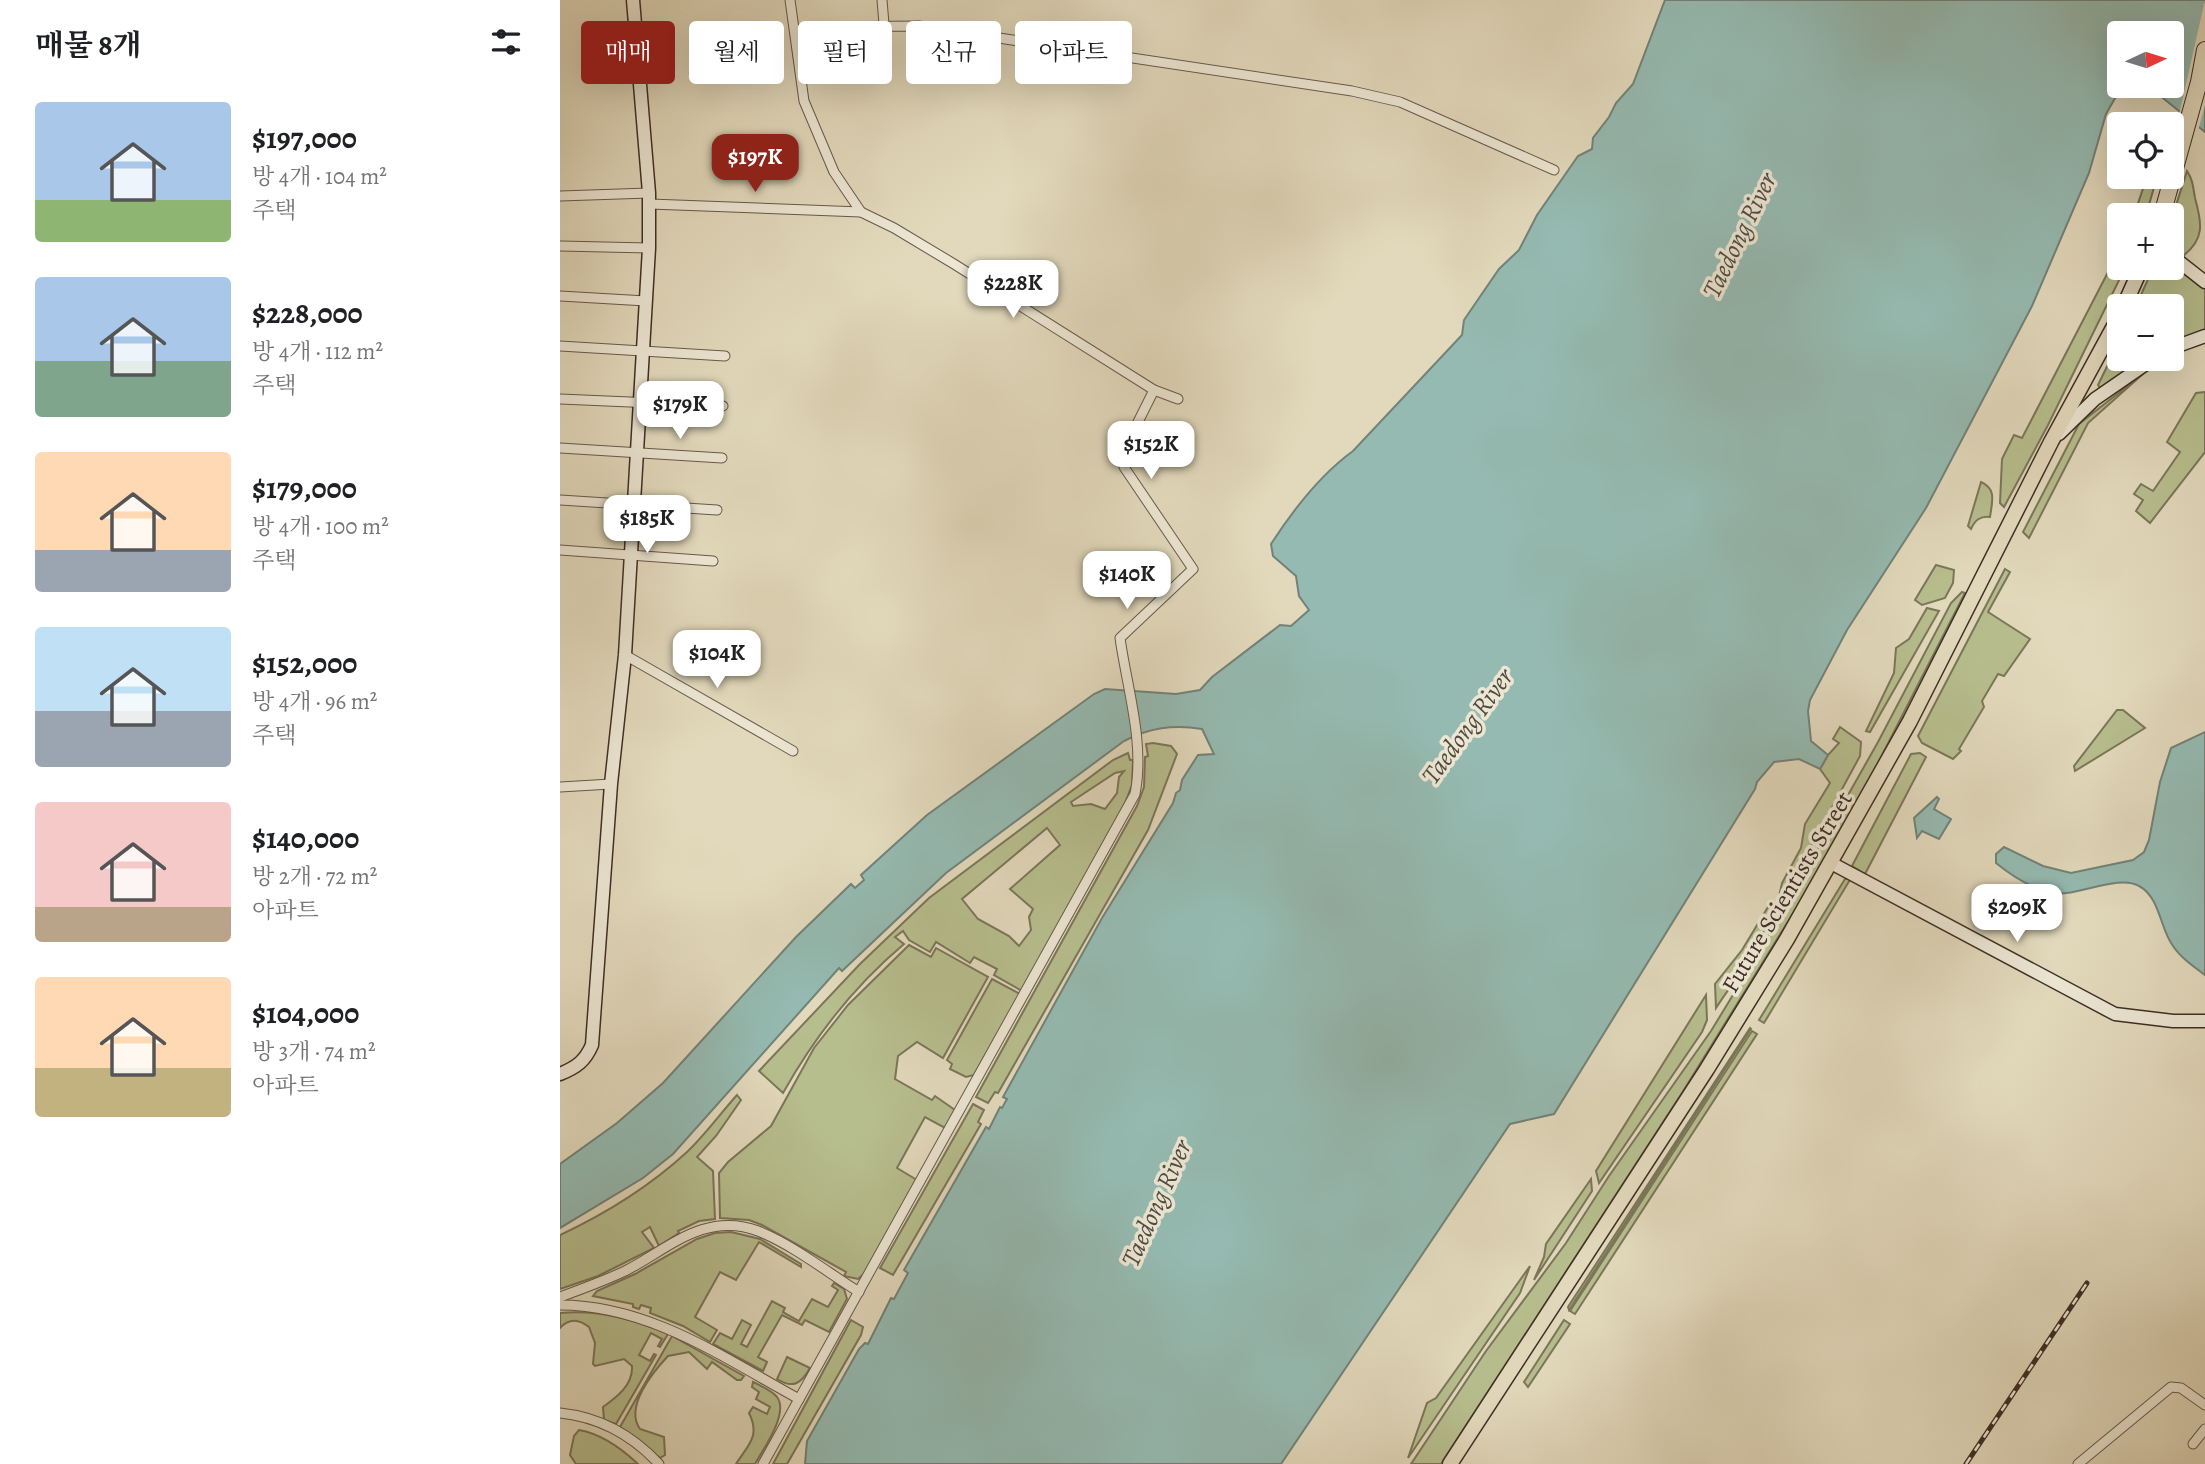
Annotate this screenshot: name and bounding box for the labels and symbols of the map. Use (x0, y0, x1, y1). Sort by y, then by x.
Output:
north arrow (2107, 21, 2184, 98)
pin: $197K (706, 134, 804, 194)
water label: Taedong River (1694, 166, 1785, 304)
pin: $228K (964, 260, 1062, 320)
pin: $179K (631, 382, 729, 441)
pin: $152K (1102, 421, 1200, 481)
pin: $185K (598, 496, 696, 555)
pin: $140K (1078, 552, 1176, 611)
pin: $104K (668, 630, 766, 690)
water label: Taedong River (1413, 660, 1522, 791)
street label: Future Scientists Street (1714, 785, 1860, 999)
pin: $209K (1968, 884, 2066, 944)
water label: Taedong River (1113, 1133, 1200, 1272)

